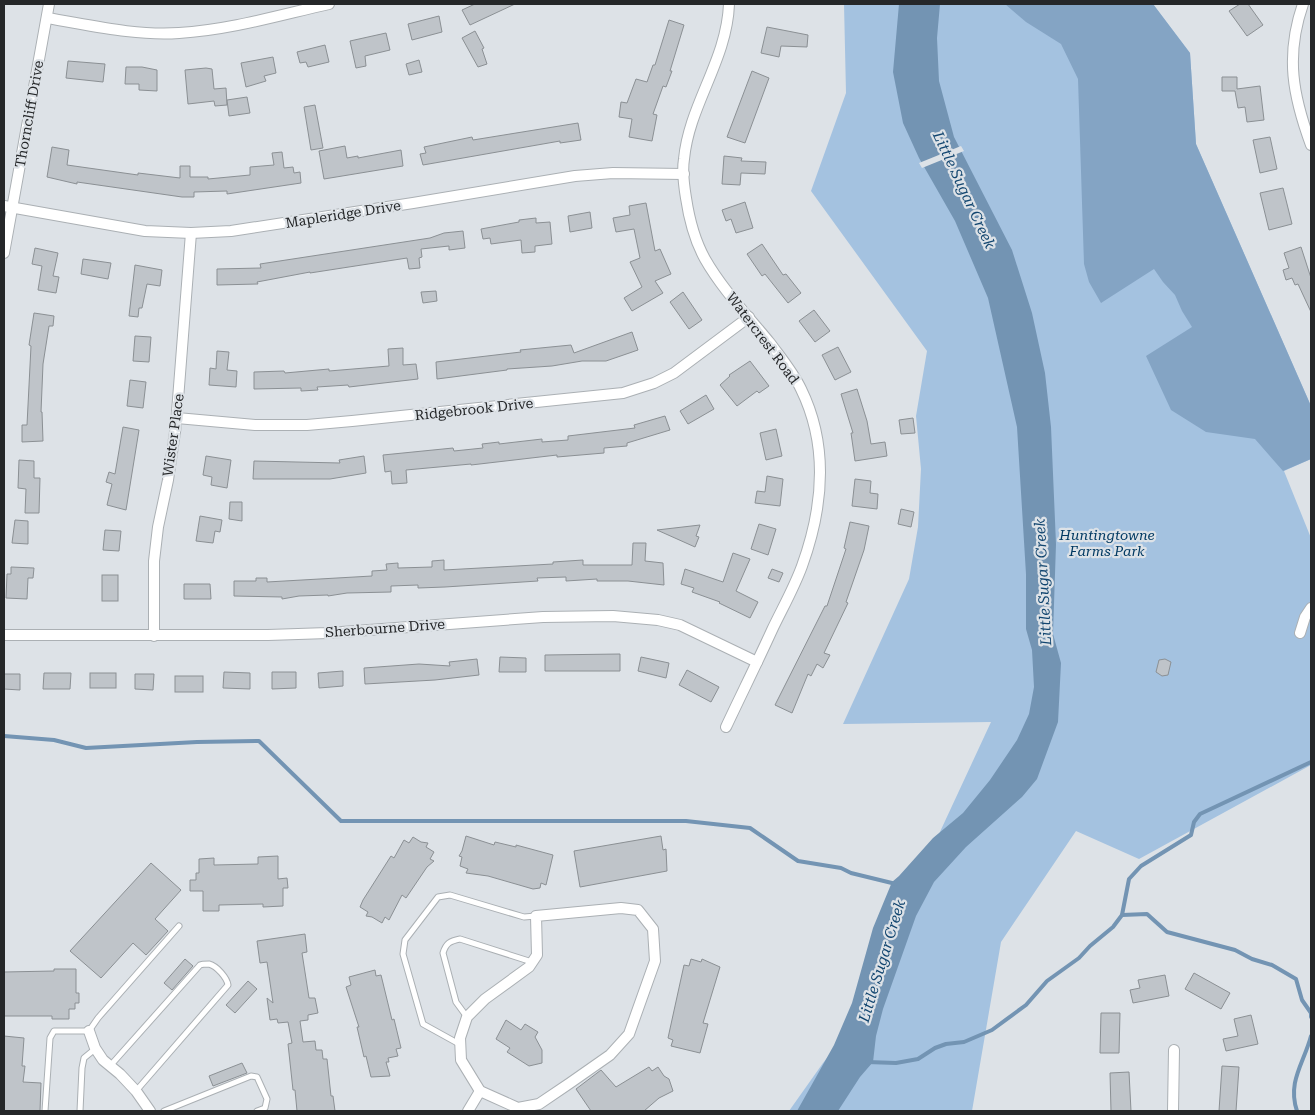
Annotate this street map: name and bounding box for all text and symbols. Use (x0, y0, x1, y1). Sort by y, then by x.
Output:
street label: Thorncliff Drive (12, 59, 46, 169)
water label: Little Sugar Creek (929, 128, 999, 252)
street label: Mapleridge Drive (284, 197, 402, 231)
street label: Watercrest Road (723, 289, 803, 387)
street label: Wister Place (159, 392, 187, 478)
street label: Ridgebrook Drive (414, 395, 534, 423)
water label: Little Sugar Creek (1031, 517, 1055, 647)
park label: Huntingtowne Farms Park (1058, 527, 1155, 559)
street label: Sherbourne Drive (325, 616, 446, 640)
water label: Little Sugar Creek (855, 897, 909, 1025)

